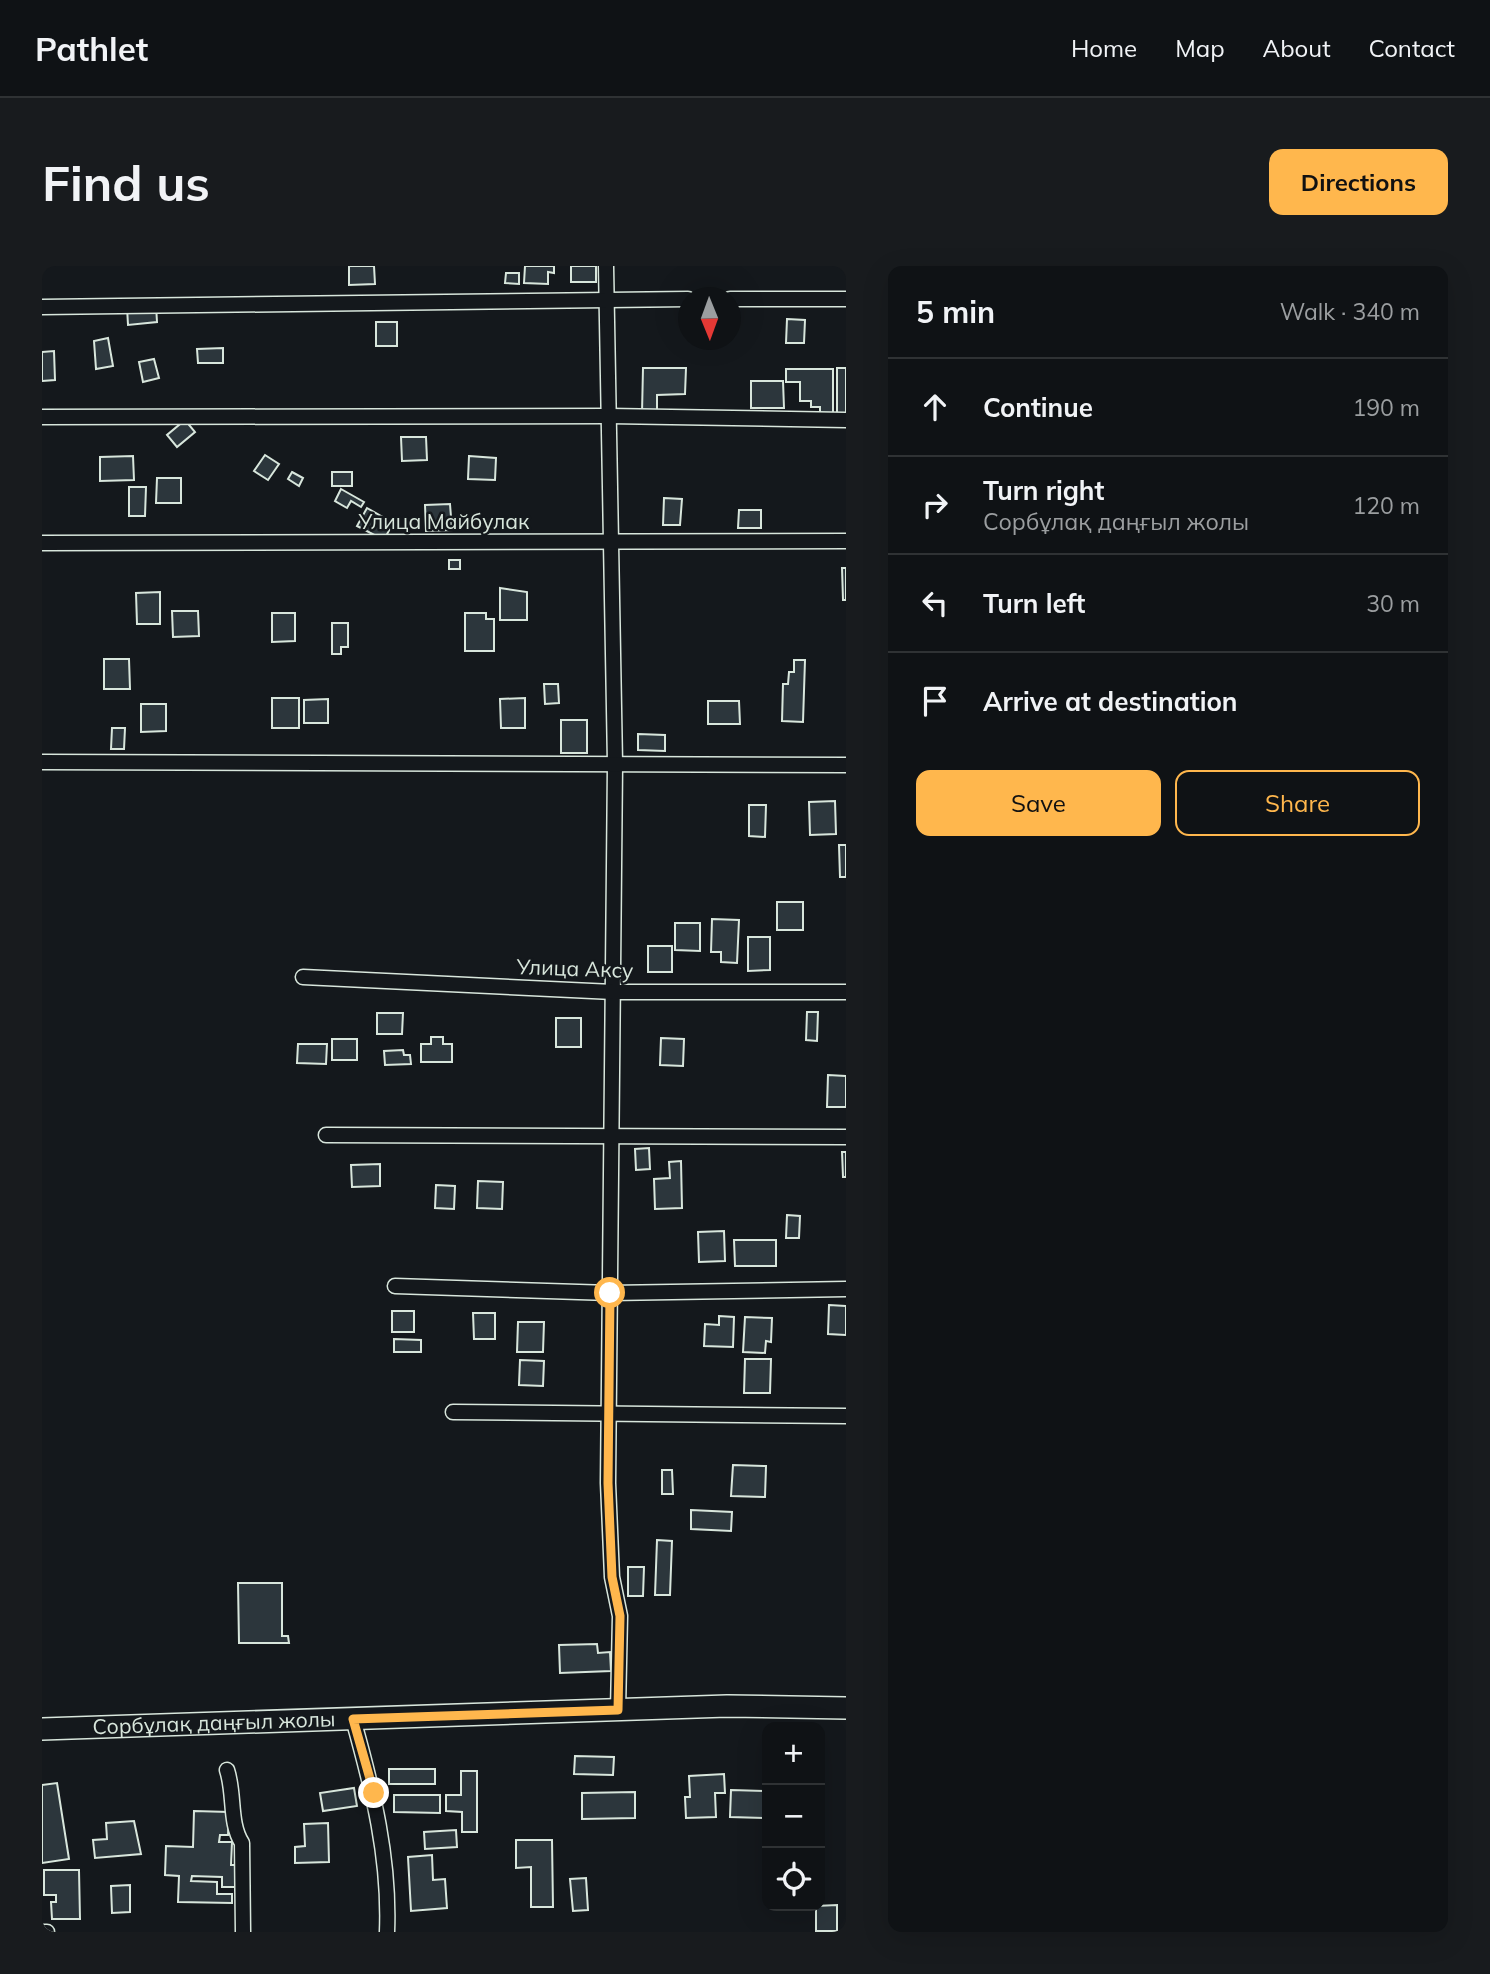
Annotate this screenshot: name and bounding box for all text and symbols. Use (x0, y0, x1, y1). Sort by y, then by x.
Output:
text: Pathlet (35, 28, 148, 69)
text: Home (1071, 33, 1137, 63)
text: Map (1175, 33, 1225, 63)
text: About (1263, 33, 1331, 63)
text: Contact (1369, 33, 1455, 63)
button: Directions (1269, 149, 1448, 215)
text: Find us (42, 152, 210, 213)
north arrow (678, 287, 741, 350)
text: 5 min (916, 293, 995, 331)
text: Walk · 340 m (1280, 297, 1420, 326)
icon: ahead (916, 388, 954, 426)
text: Continue (983, 391, 1093, 424)
text: 190 m (1352, 393, 1420, 422)
text: Turn right (983, 474, 1104, 507)
icon: right (916, 486, 954, 524)
text: 120 m (1352, 491, 1420, 520)
text: Сорбұлақ даңғыл жолы (983, 507, 1249, 536)
street label: Улица Майбулак (358, 508, 530, 534)
icon: left (916, 584, 954, 622)
text: Turn left (983, 587, 1085, 620)
text: 30 m (1366, 589, 1420, 618)
icon: arrive (916, 682, 954, 720)
text: Arrive at destination (983, 685, 1238, 718)
button: Save (916, 770, 1161, 836)
button: Share (1175, 770, 1420, 836)
street label: Улица Аксу (515, 953, 634, 983)
route start (594, 1277, 625, 1308)
street label: Сорбұлақ даңғыл жолы (92, 1705, 336, 1739)
map controls (762, 1722, 825, 1911)
button: + (762, 1722, 825, 1785)
route end (358, 1777, 389, 1808)
button: − (762, 1785, 825, 1848)
button: locate (762, 1848, 825, 1911)

